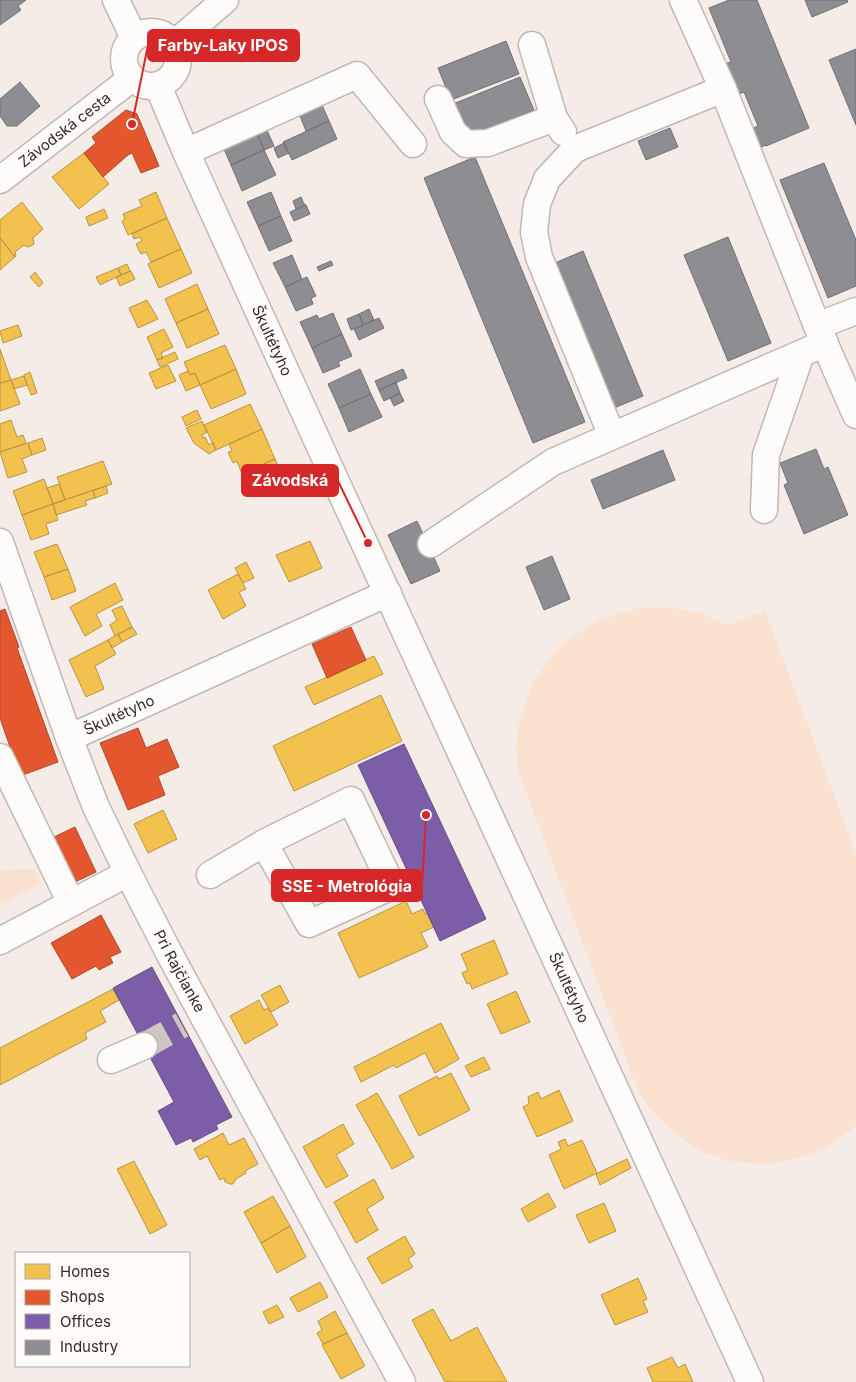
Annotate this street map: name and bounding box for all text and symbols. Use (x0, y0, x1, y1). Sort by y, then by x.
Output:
callout: Farby-Laky IPOS (148, 30, 299, 61)
text: Farby-Laky IPOS (158, 35, 288, 55)
street label: Závodská cesta (15, 88, 114, 171)
street label: Škultétyho (248, 302, 297, 379)
callout: Závodská (242, 465, 338, 496)
text: Závodská (252, 470, 328, 490)
street label: Škultétyho (80, 690, 157, 739)
callout: SSE - Metrológia (272, 870, 422, 901)
text: SSE - Metrológia (282, 876, 412, 896)
street label: Pri Rajčianke (150, 926, 210, 1016)
street label: Škultétyho (545, 949, 594, 1026)
legend (15, 1252, 190, 1367)
text: Homes (60, 1262, 110, 1281)
text: Shops (60, 1287, 105, 1306)
text: Offices (60, 1312, 111, 1331)
text: Industry (60, 1337, 119, 1356)

